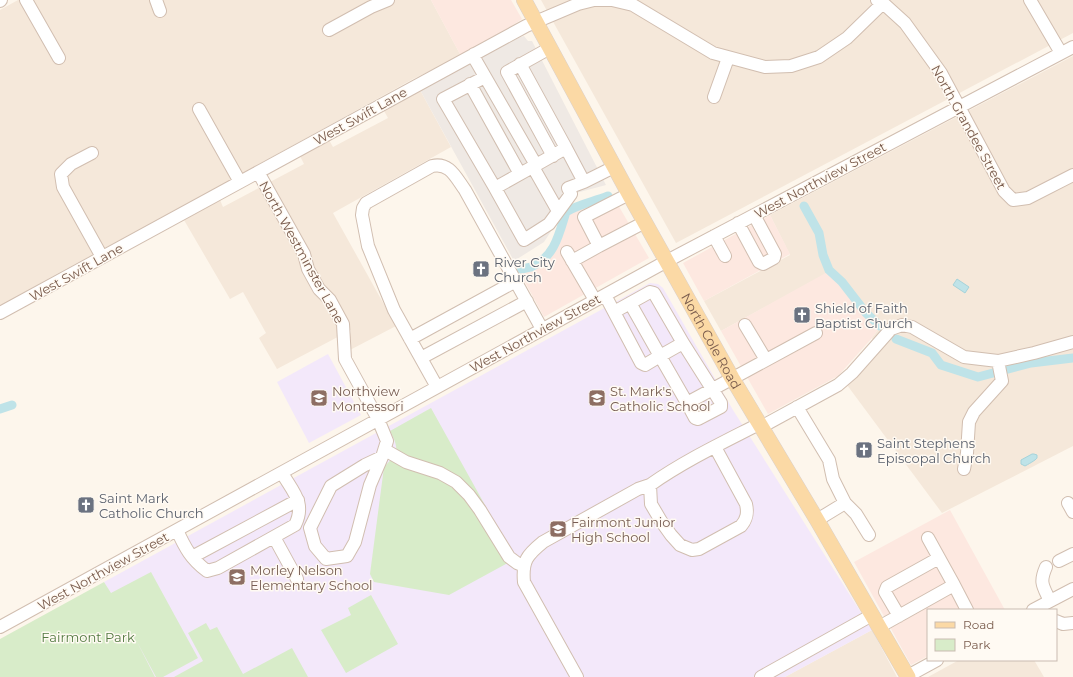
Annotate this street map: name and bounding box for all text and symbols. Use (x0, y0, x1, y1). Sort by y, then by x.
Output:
street label: North Grandee Street (928, 62, 1010, 192)
street label: West Swift Lane (310, 84, 410, 148)
street label: West Northview Street (751, 138, 889, 222)
street label: North Westminster Lane (256, 178, 348, 326)
street label: West Swift Lane (26, 240, 126, 304)
place label: River City Church (494, 254, 556, 285)
church icon: River City Church (471, 259, 491, 279)
street label: West Northview Street (467, 290, 603, 376)
street label: North Cole Road (678, 290, 745, 392)
place label: Shield of Faith Baptist Church (815, 300, 913, 331)
church icon: Shield of Faith Baptist Church (792, 305, 812, 325)
place label: Northview Montessori (332, 383, 404, 414)
place label: St. Mark's Catholic School (610, 383, 711, 414)
school or university icon: Northview Montessori (309, 388, 329, 408)
school or university icon: St. Mark's Catholic School (587, 388, 607, 408)
place label: Saint Stephens Episcopal Church (877, 435, 991, 466)
church icon: Saint Stephens Episcopal Church (854, 440, 874, 460)
place label: Saint Mark Catholic Church (99, 490, 204, 521)
church icon: Saint Mark Catholic Church (76, 495, 96, 515)
place label: Fairmont Junior High School (571, 514, 676, 545)
school or university icon: Fairmont Junior High School (548, 519, 568, 539)
street label: West Northview Street (35, 528, 171, 614)
place label: Morley Nelson Elementary School (250, 562, 373, 593)
school or university icon: Morley Nelson Elementary School (227, 567, 247, 587)
legend (927, 609, 1057, 661)
text: Road (963, 617, 994, 632)
park label: Fairmont Park (41, 629, 135, 645)
text: Park (963, 637, 991, 652)

